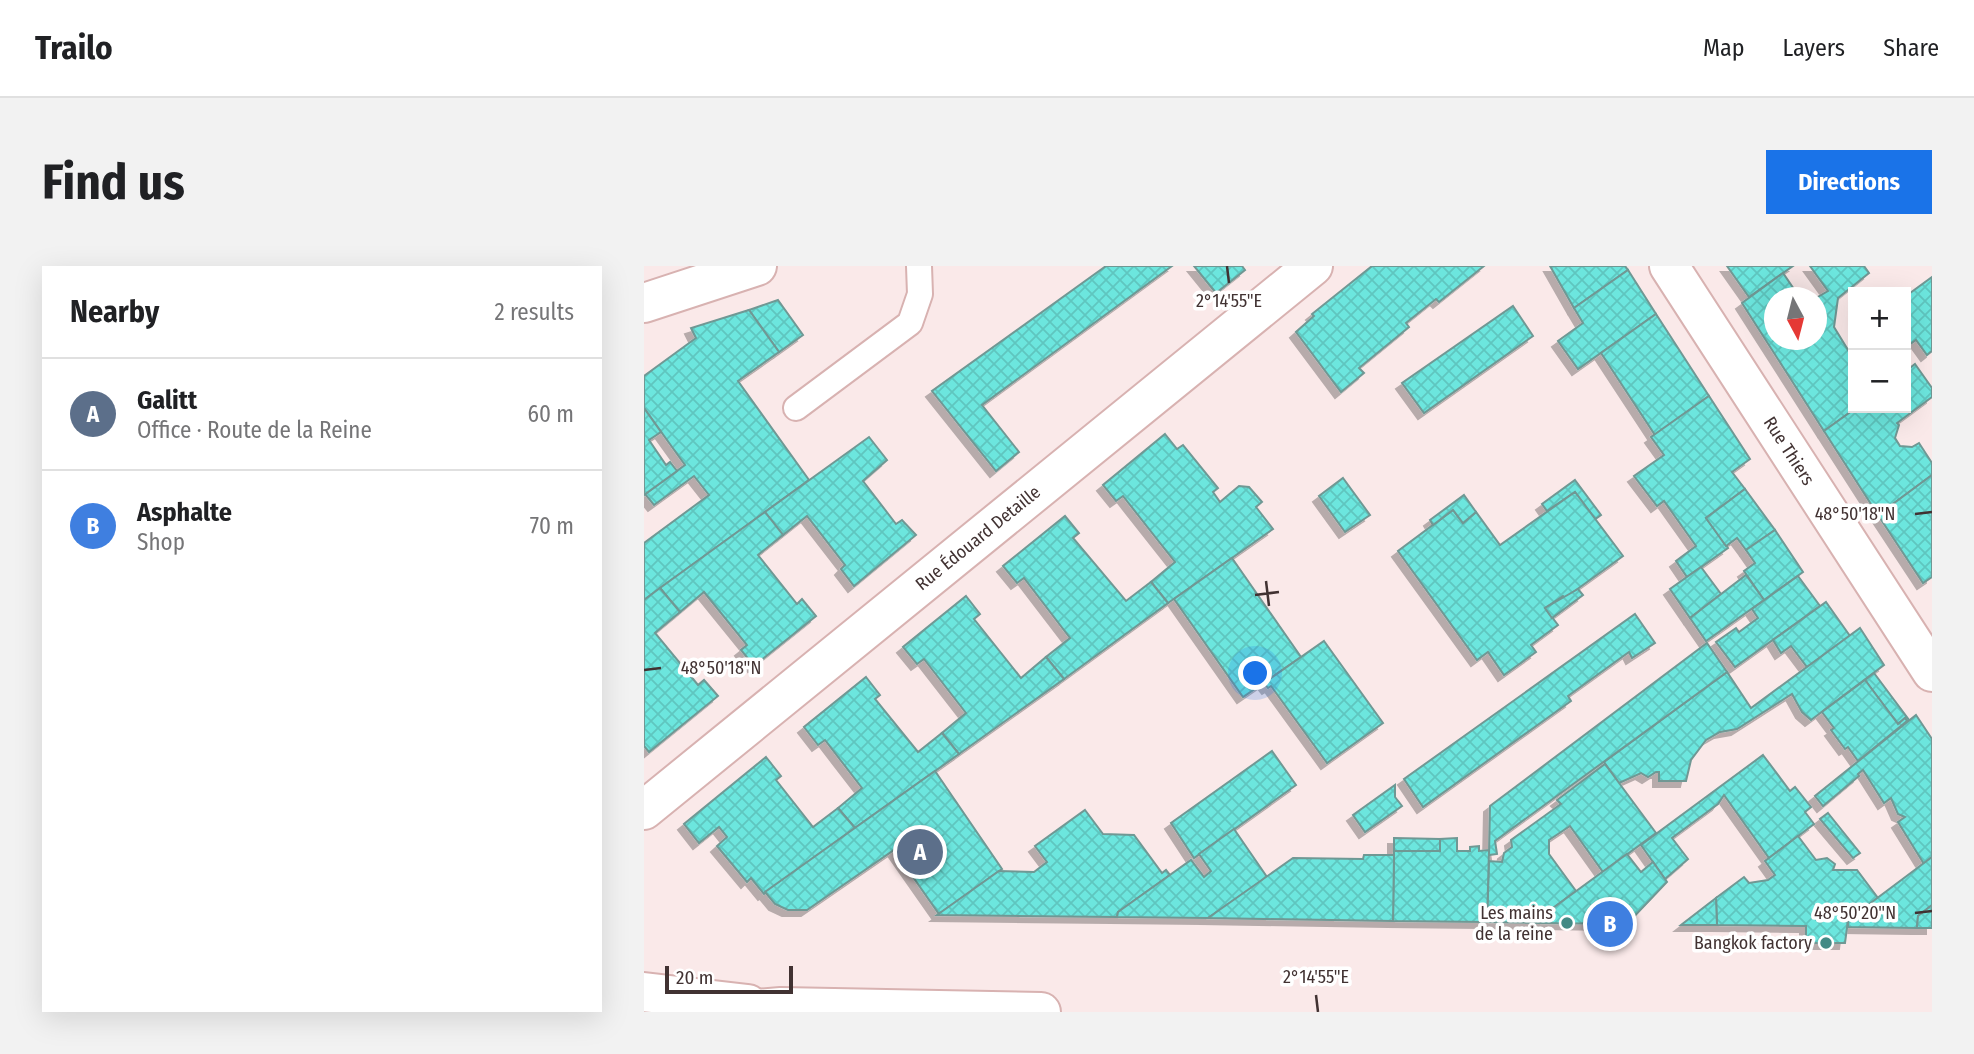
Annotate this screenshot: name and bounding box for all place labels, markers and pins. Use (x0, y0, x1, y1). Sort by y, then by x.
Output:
pin: A (897, 826, 943, 878)
pin: B (1587, 898, 1633, 950)
place label: Les mains de la reine (1475, 902, 1553, 945)
marker: Les mains de la reine (1559, 915, 1575, 931)
place label: Bangkok factory (1694, 932, 1812, 954)
marker: Bangkok factory (1818, 935, 1834, 951)

